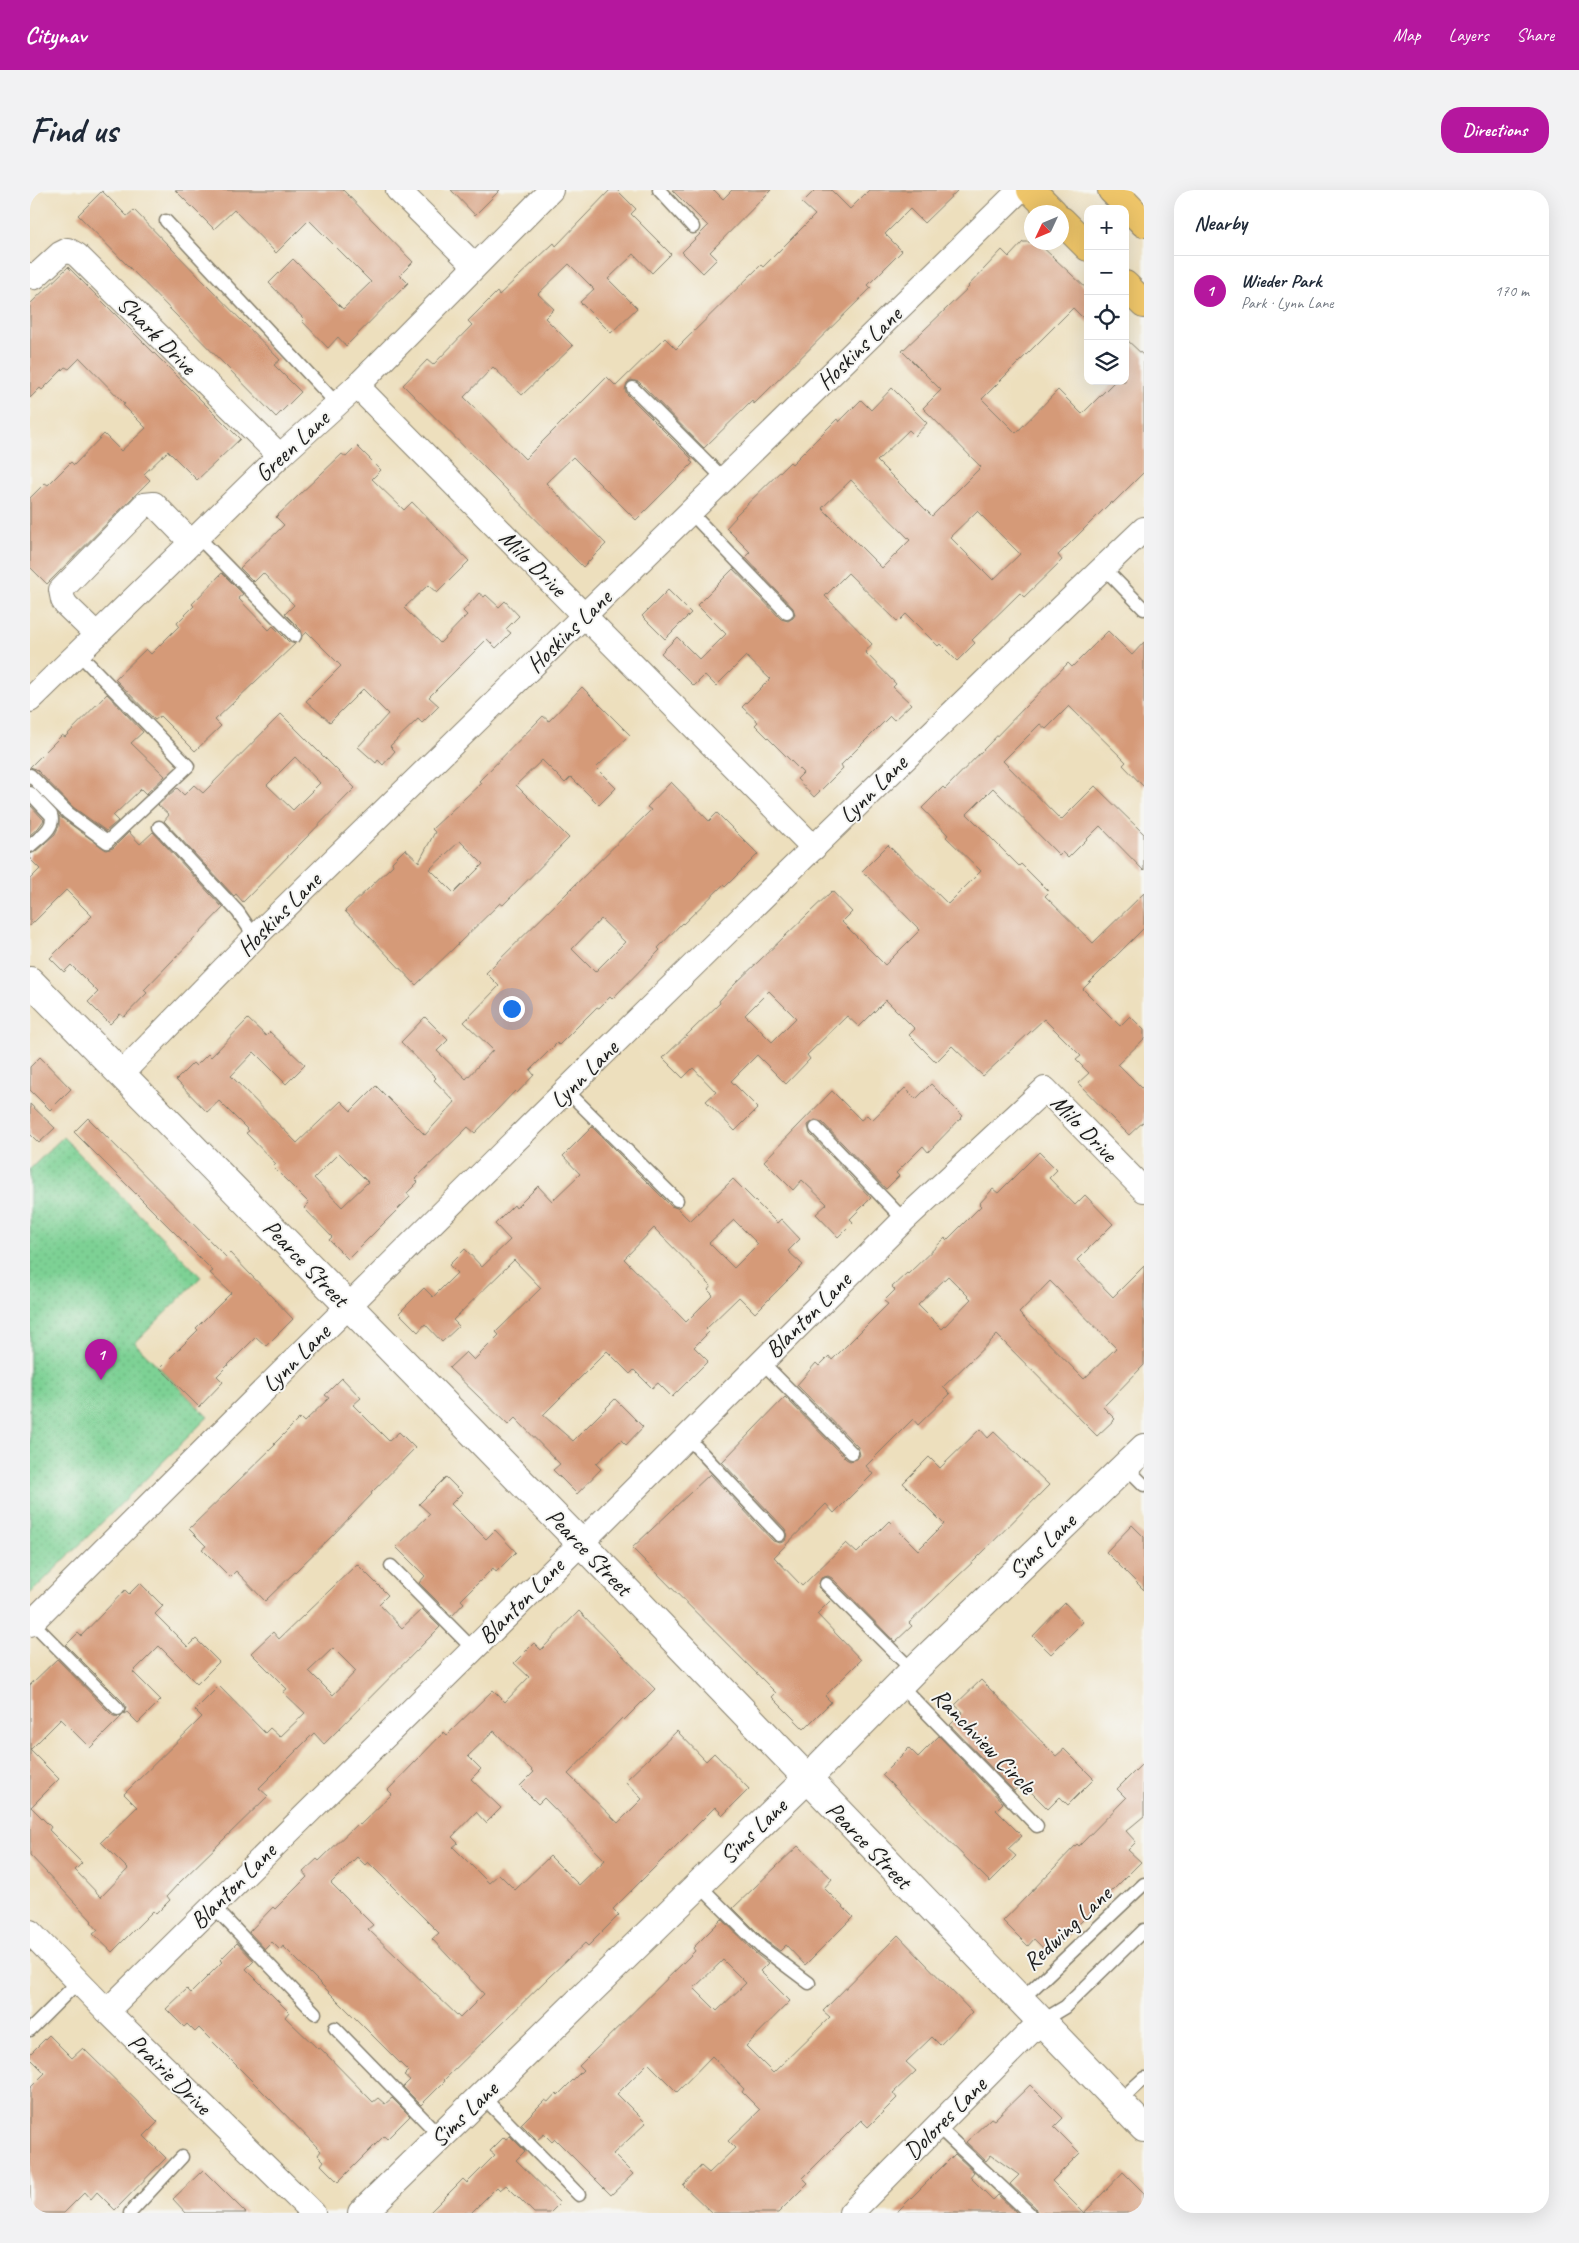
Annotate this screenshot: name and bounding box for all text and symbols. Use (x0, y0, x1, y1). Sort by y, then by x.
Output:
text: Citynav (25, 20, 86, 50)
text: Map (1393, 24, 1421, 46)
text: Layers (1449, 24, 1488, 46)
text: Share (1516, 24, 1554, 46)
button: Directions (1441, 107, 1549, 153)
text: Find us (30, 108, 117, 153)
north arrow (1024, 205, 1069, 250)
map controls (1084, 205, 1129, 385)
button: + (1084, 205, 1129, 250)
text: Nearby (1194, 210, 1247, 236)
button: − (1084, 250, 1129, 295)
text: Wieder Park (1241, 269, 1321, 293)
text: 1 (1206, 281, 1214, 301)
text: 170 m (1495, 281, 1529, 301)
street label: Shark Drive (111, 289, 204, 382)
text: Park · Lynn Lane (1241, 293, 1334, 313)
button: locate (1084, 295, 1129, 340)
street label: Hoskins Lane (810, 299, 909, 396)
button: layers (1084, 340, 1129, 385)
street label: Green Lane (248, 402, 337, 488)
street label: Milo Drive (493, 523, 575, 605)
street label: Hoskins Lane (520, 582, 619, 679)
street label: Lynn Lane (832, 747, 915, 830)
street label: Hoskins Lane (231, 864, 329, 962)
your location (499, 996, 525, 1022)
street label: Lynn Lane (543, 1032, 626, 1115)
street label: Milo Drive (1044, 1088, 1125, 1170)
street label: Pearce Street (257, 1213, 357, 1315)
street label: Blanton Lane (759, 1264, 859, 1364)
street label: Lynn Lane (255, 1316, 338, 1399)
pin: 1 (85, 1339, 117, 1380)
street label: Pearce Street (540, 1502, 640, 1604)
street label: Sims Lane (1002, 1505, 1084, 1585)
street label: Blanton Lane (472, 1550, 572, 1650)
street label: Ranchview Circle (926, 1681, 1044, 1802)
street label: Sims Lane (713, 1790, 795, 1870)
street label: Pearce Street (820, 1795, 920, 1897)
street label: Blanton Lane (184, 1835, 284, 1935)
street label: Redwing Lane (1016, 1878, 1119, 1977)
street label: Prairie Drive (122, 2027, 219, 2122)
street label: Dolores Lane (897, 2069, 994, 2166)
street label: Sims Lane (424, 2073, 506, 2153)

